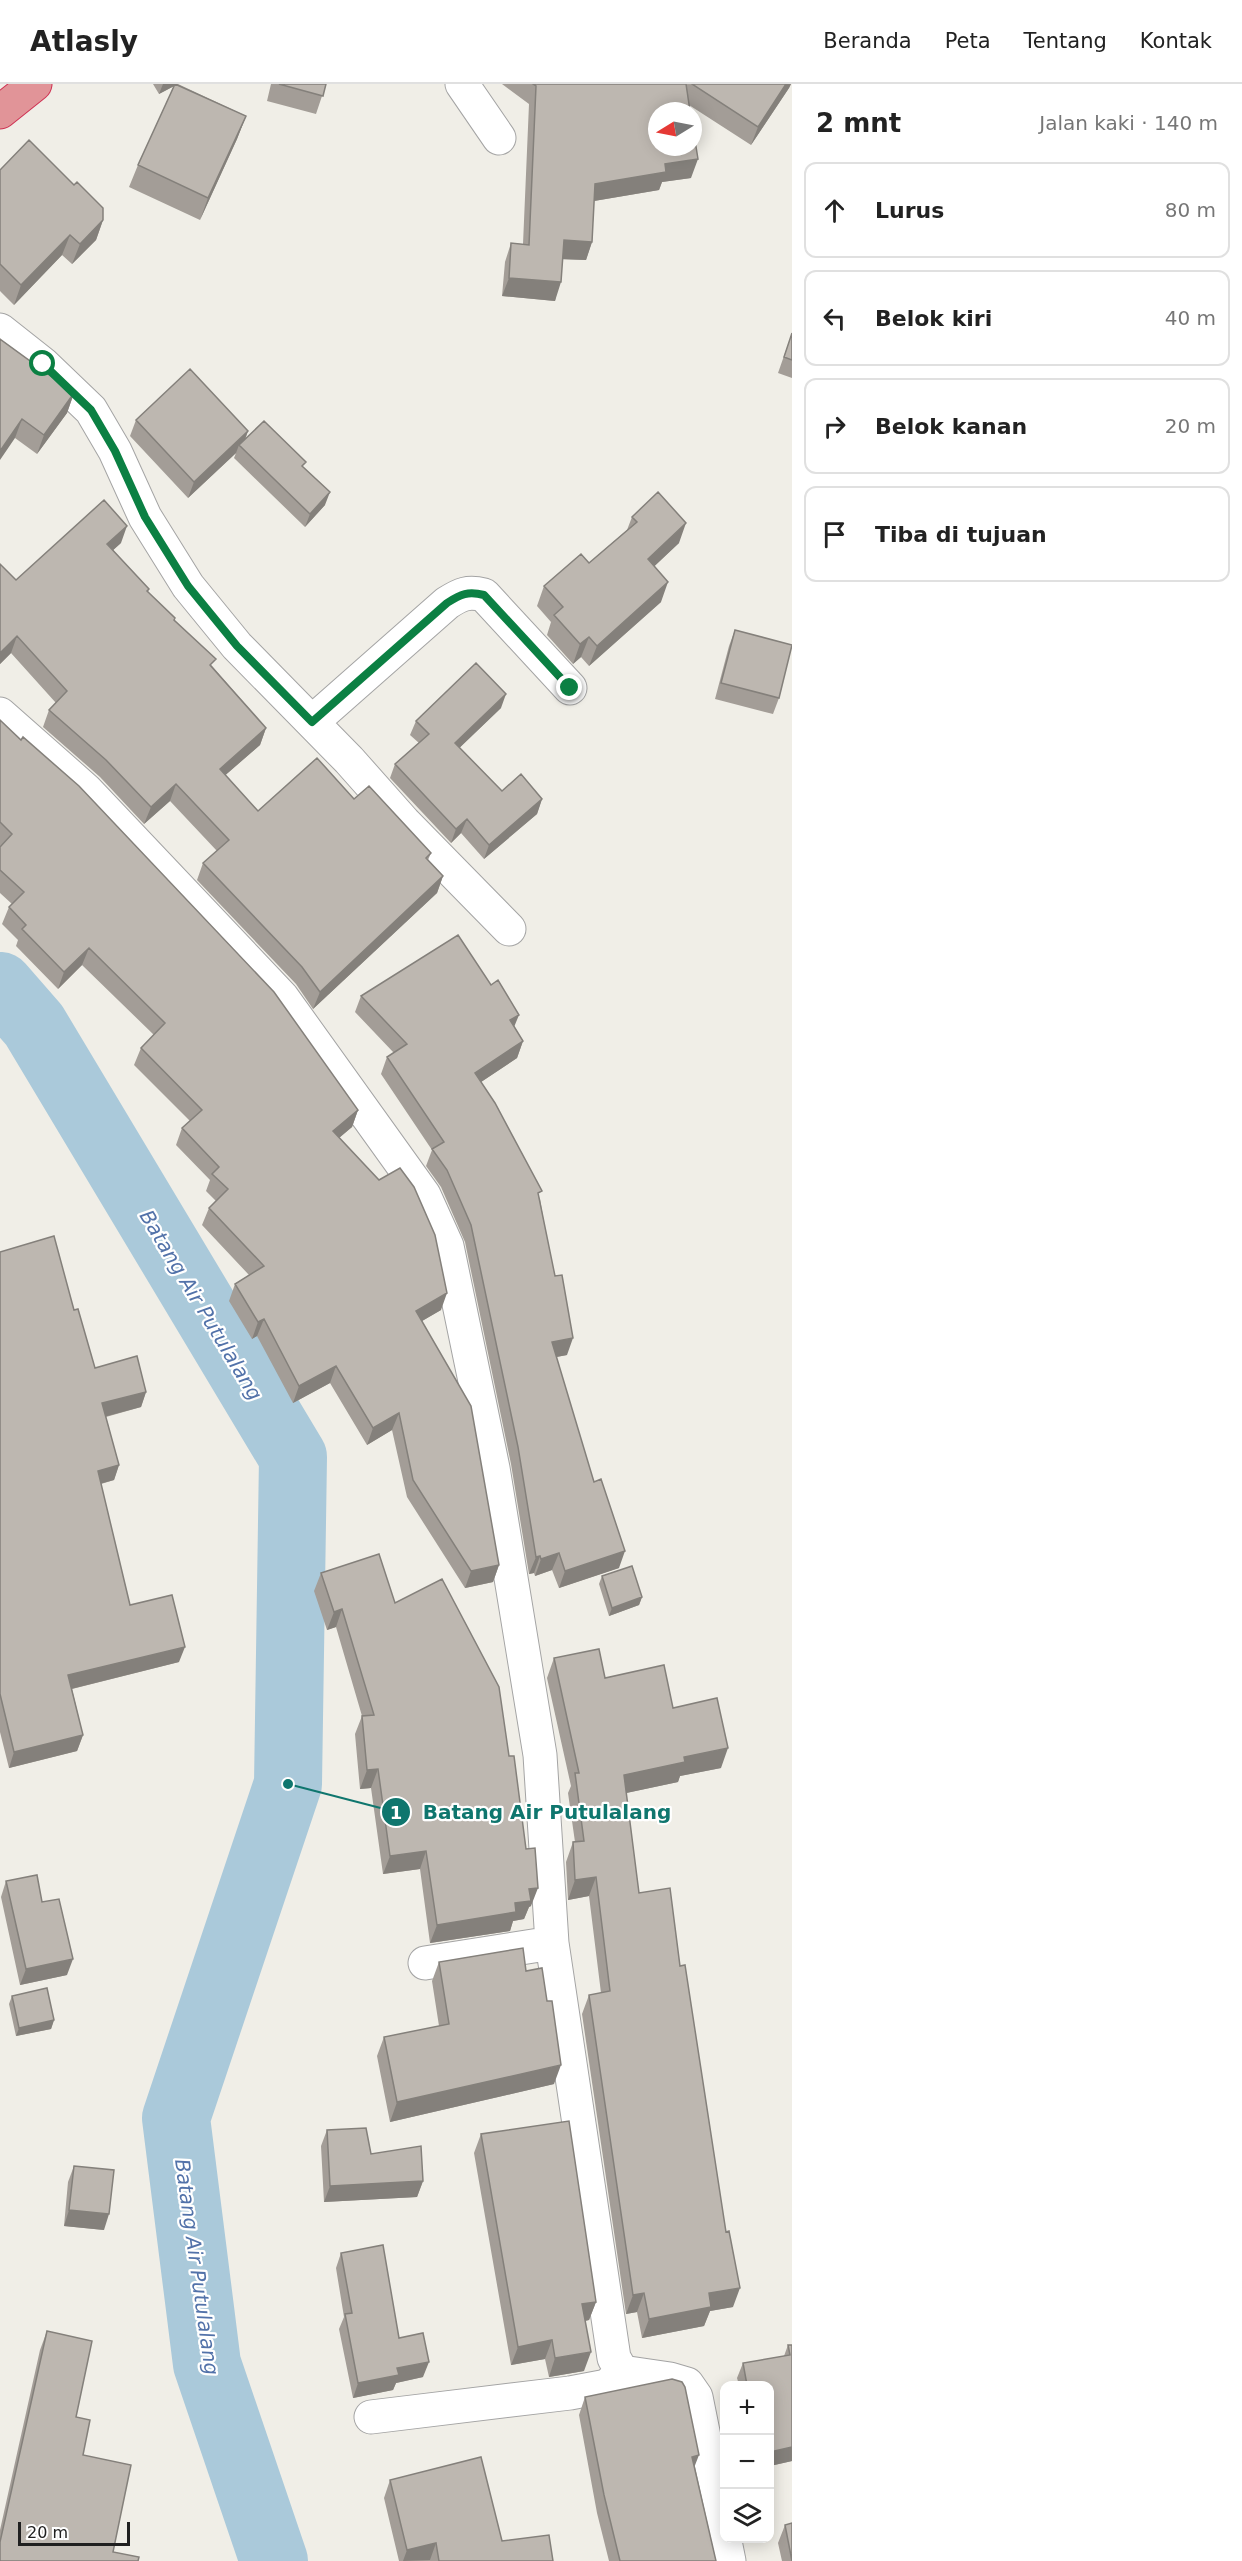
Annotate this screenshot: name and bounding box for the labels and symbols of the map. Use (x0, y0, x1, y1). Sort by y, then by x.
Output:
north arrow (648, 102, 702, 156)
route start (29, 350, 55, 376)
route end (556, 674, 582, 700)
water label: Batang Air Putulalang (135, 1205, 267, 1405)
callout: Batang Air Putulalang (381, 1793, 683, 1831)
text: Batang Air Putulalang (423, 1800, 671, 1824)
text: 1 (390, 1802, 402, 1823)
water label: Batang Air Putulalang (170, 2157, 224, 2377)
scale bar (18, 2519, 130, 2546)

